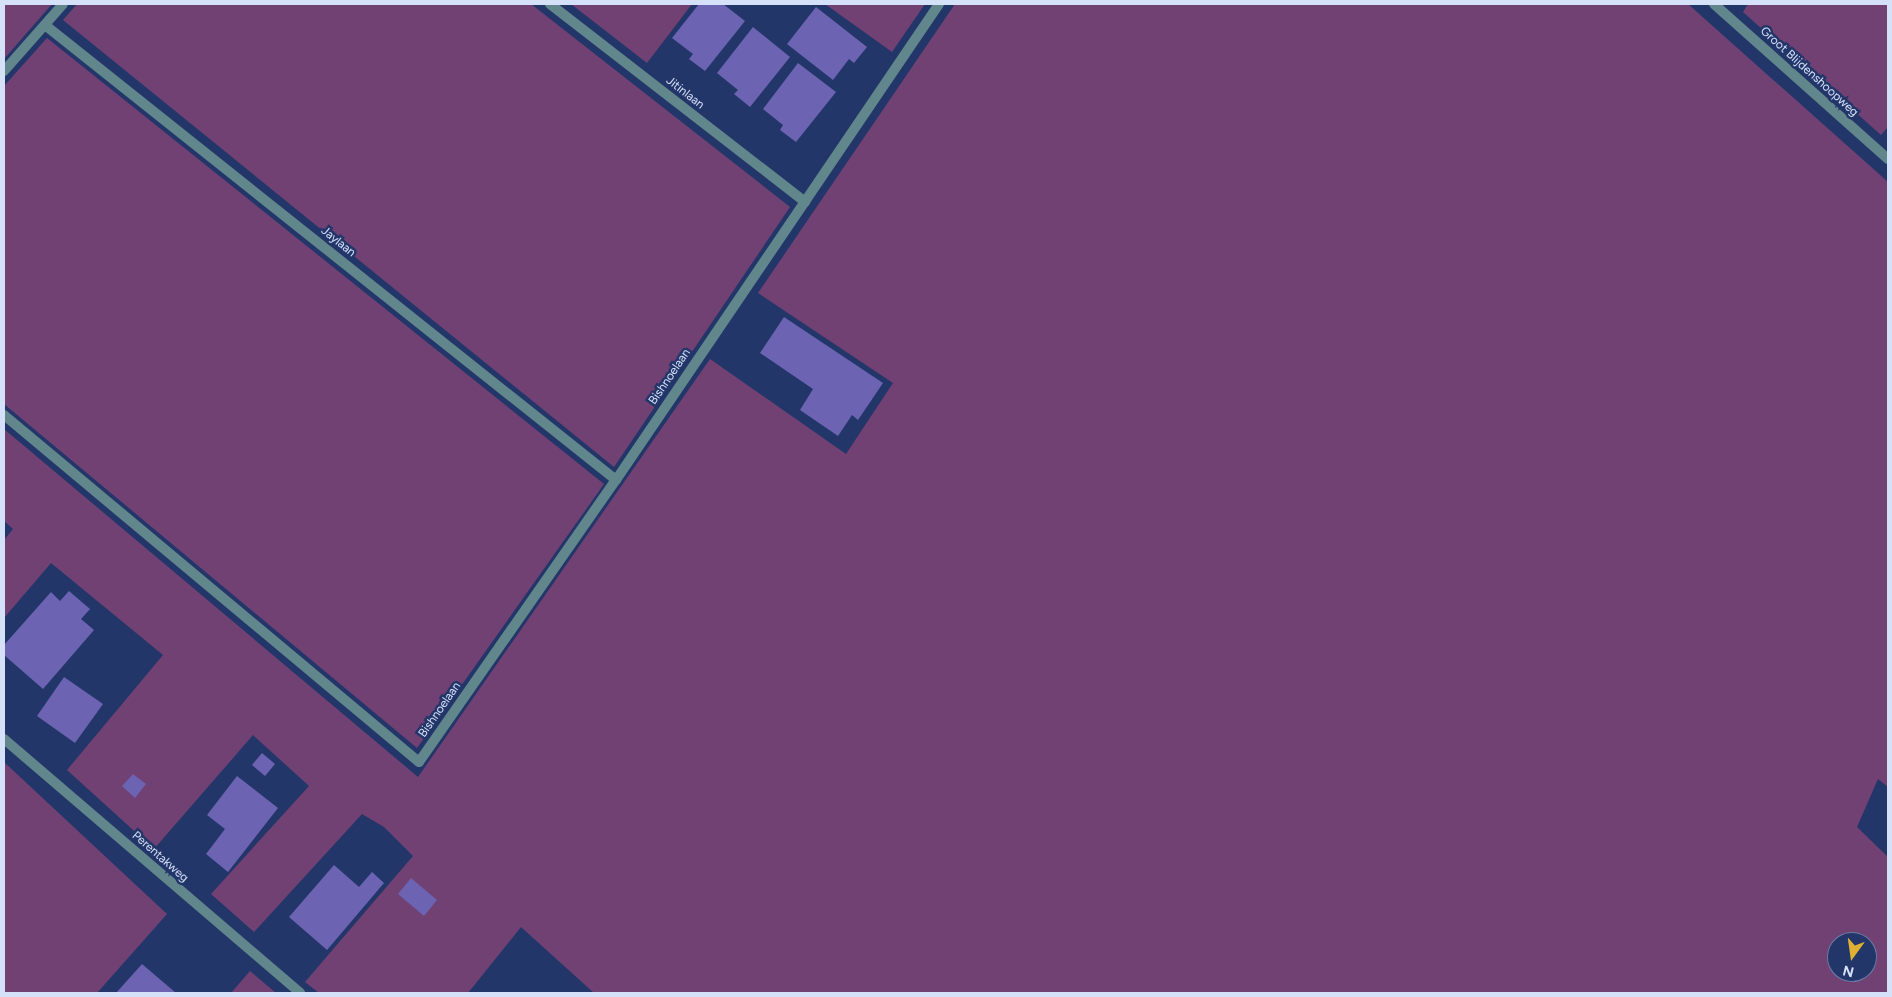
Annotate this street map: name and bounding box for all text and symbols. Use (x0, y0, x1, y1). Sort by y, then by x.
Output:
street label: Groot Blijdenshoopweg (1757, 24, 1861, 120)
street label: Jitinlaan (663, 74, 707, 112)
street label: Jaylaan (318, 224, 358, 260)
street label: Bishnoelaan (646, 346, 694, 408)
street label: Bishnoelaan (416, 680, 464, 740)
street label: Perentakweg (129, 829, 191, 885)
north arrow (1827, 932, 1877, 982)
text: N (1841, 962, 1856, 981)

